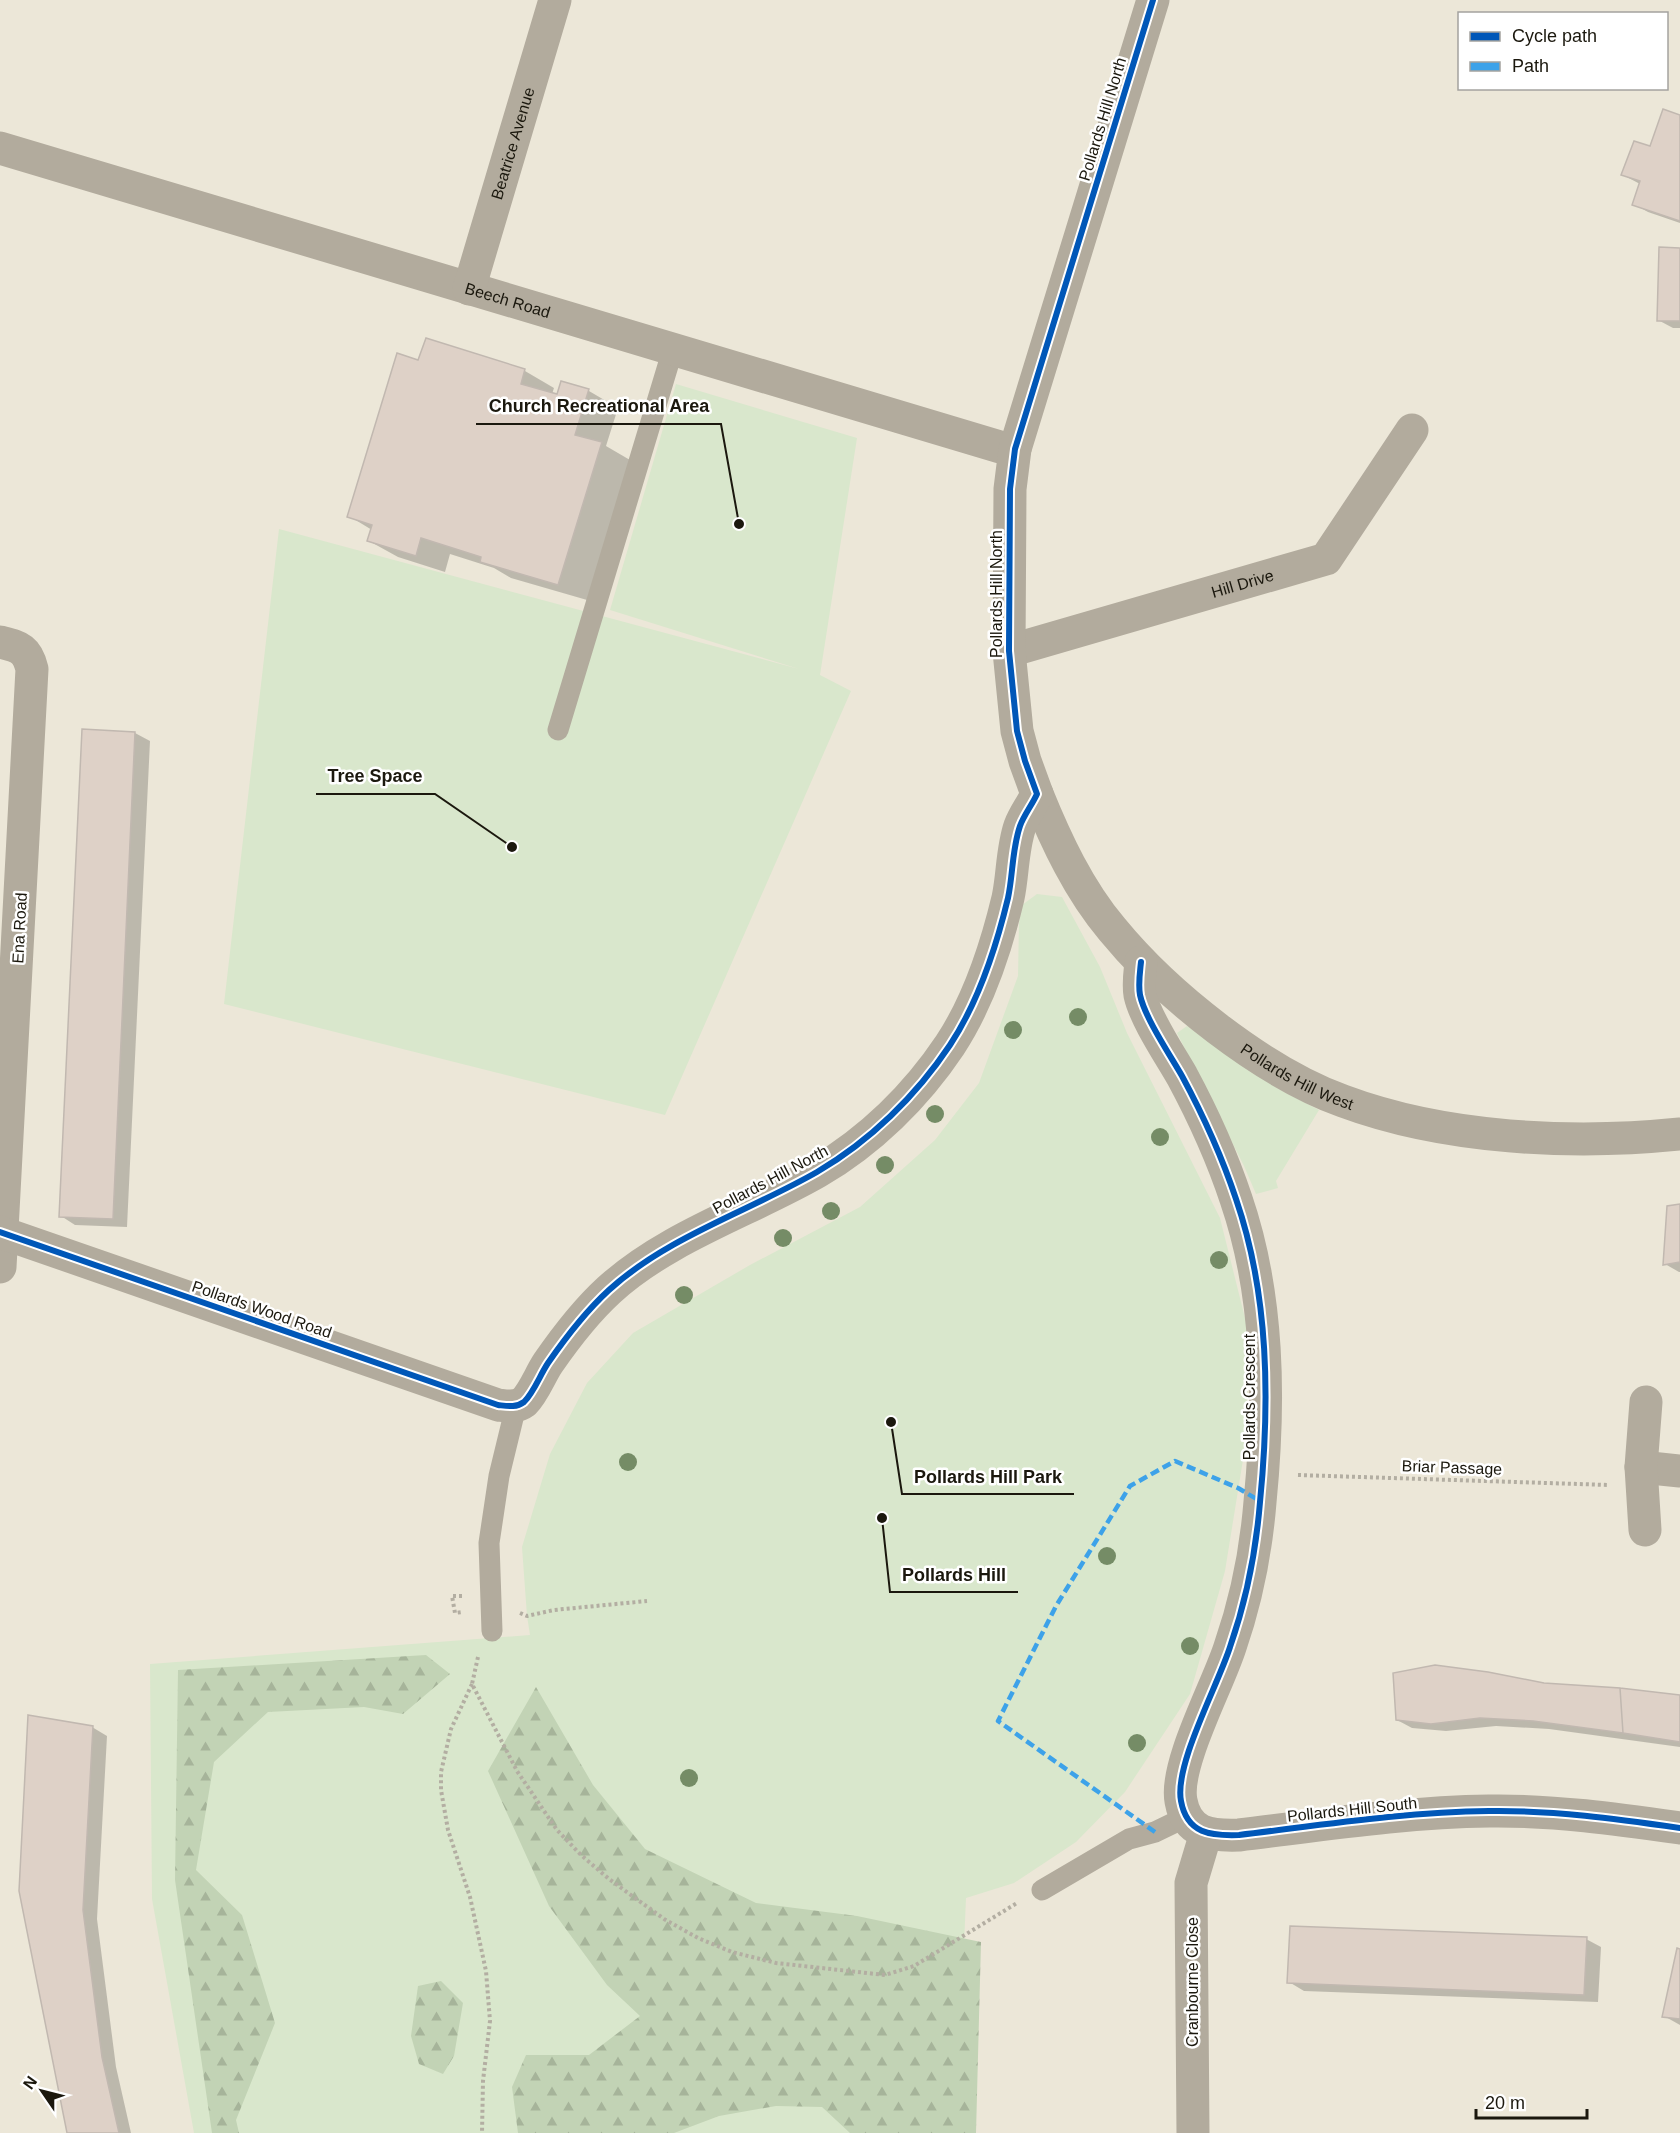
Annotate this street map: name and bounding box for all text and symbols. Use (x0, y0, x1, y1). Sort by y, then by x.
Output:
legend (1458, 12, 1668, 90)
text: Cycle path (1512, 26, 1597, 46)
street label: Pollards Hill North (1076, 55, 1129, 183)
text: Path (1512, 56, 1549, 76)
street label: Beatrice Avenue (488, 85, 538, 202)
street label: Beech Road (463, 280, 552, 321)
callout: Church Recreational Area (476, 388, 721, 424)
text: Church Recreational Area (489, 396, 710, 416)
street label: Pollards Hill North (988, 530, 1005, 658)
street label: Hill Drive (1209, 567, 1276, 601)
callout: Tree Space (316, 758, 435, 794)
text: Tree Space (327, 766, 423, 786)
street label: Ena Road (9, 892, 30, 964)
street label: Pollards Hill West (1237, 1040, 1356, 1113)
street label: Pollards Hill North (710, 1142, 831, 1217)
street label: Pollards Wood Road (190, 1278, 334, 1341)
street label: Pollards Crescent (1241, 1333, 1258, 1460)
street label: Briar Passage (1401, 1457, 1503, 1478)
callout: Pollards Hill Park (902, 1458, 1074, 1494)
text: Pollards Hill Park (914, 1467, 1063, 1487)
callout: Pollards Hill (890, 1556, 1018, 1592)
text: Pollards Hill (902, 1565, 1006, 1585)
street label: Pollards Hill South (1286, 1794, 1418, 1825)
street label: Cranbourne Close (1184, 1917, 1201, 2047)
north arrow (12, 2061, 72, 2121)
text: N (20, 2073, 40, 2092)
scale bar (1476, 2082, 1587, 2120)
text: 20 m (1485, 2093, 1525, 2113)

